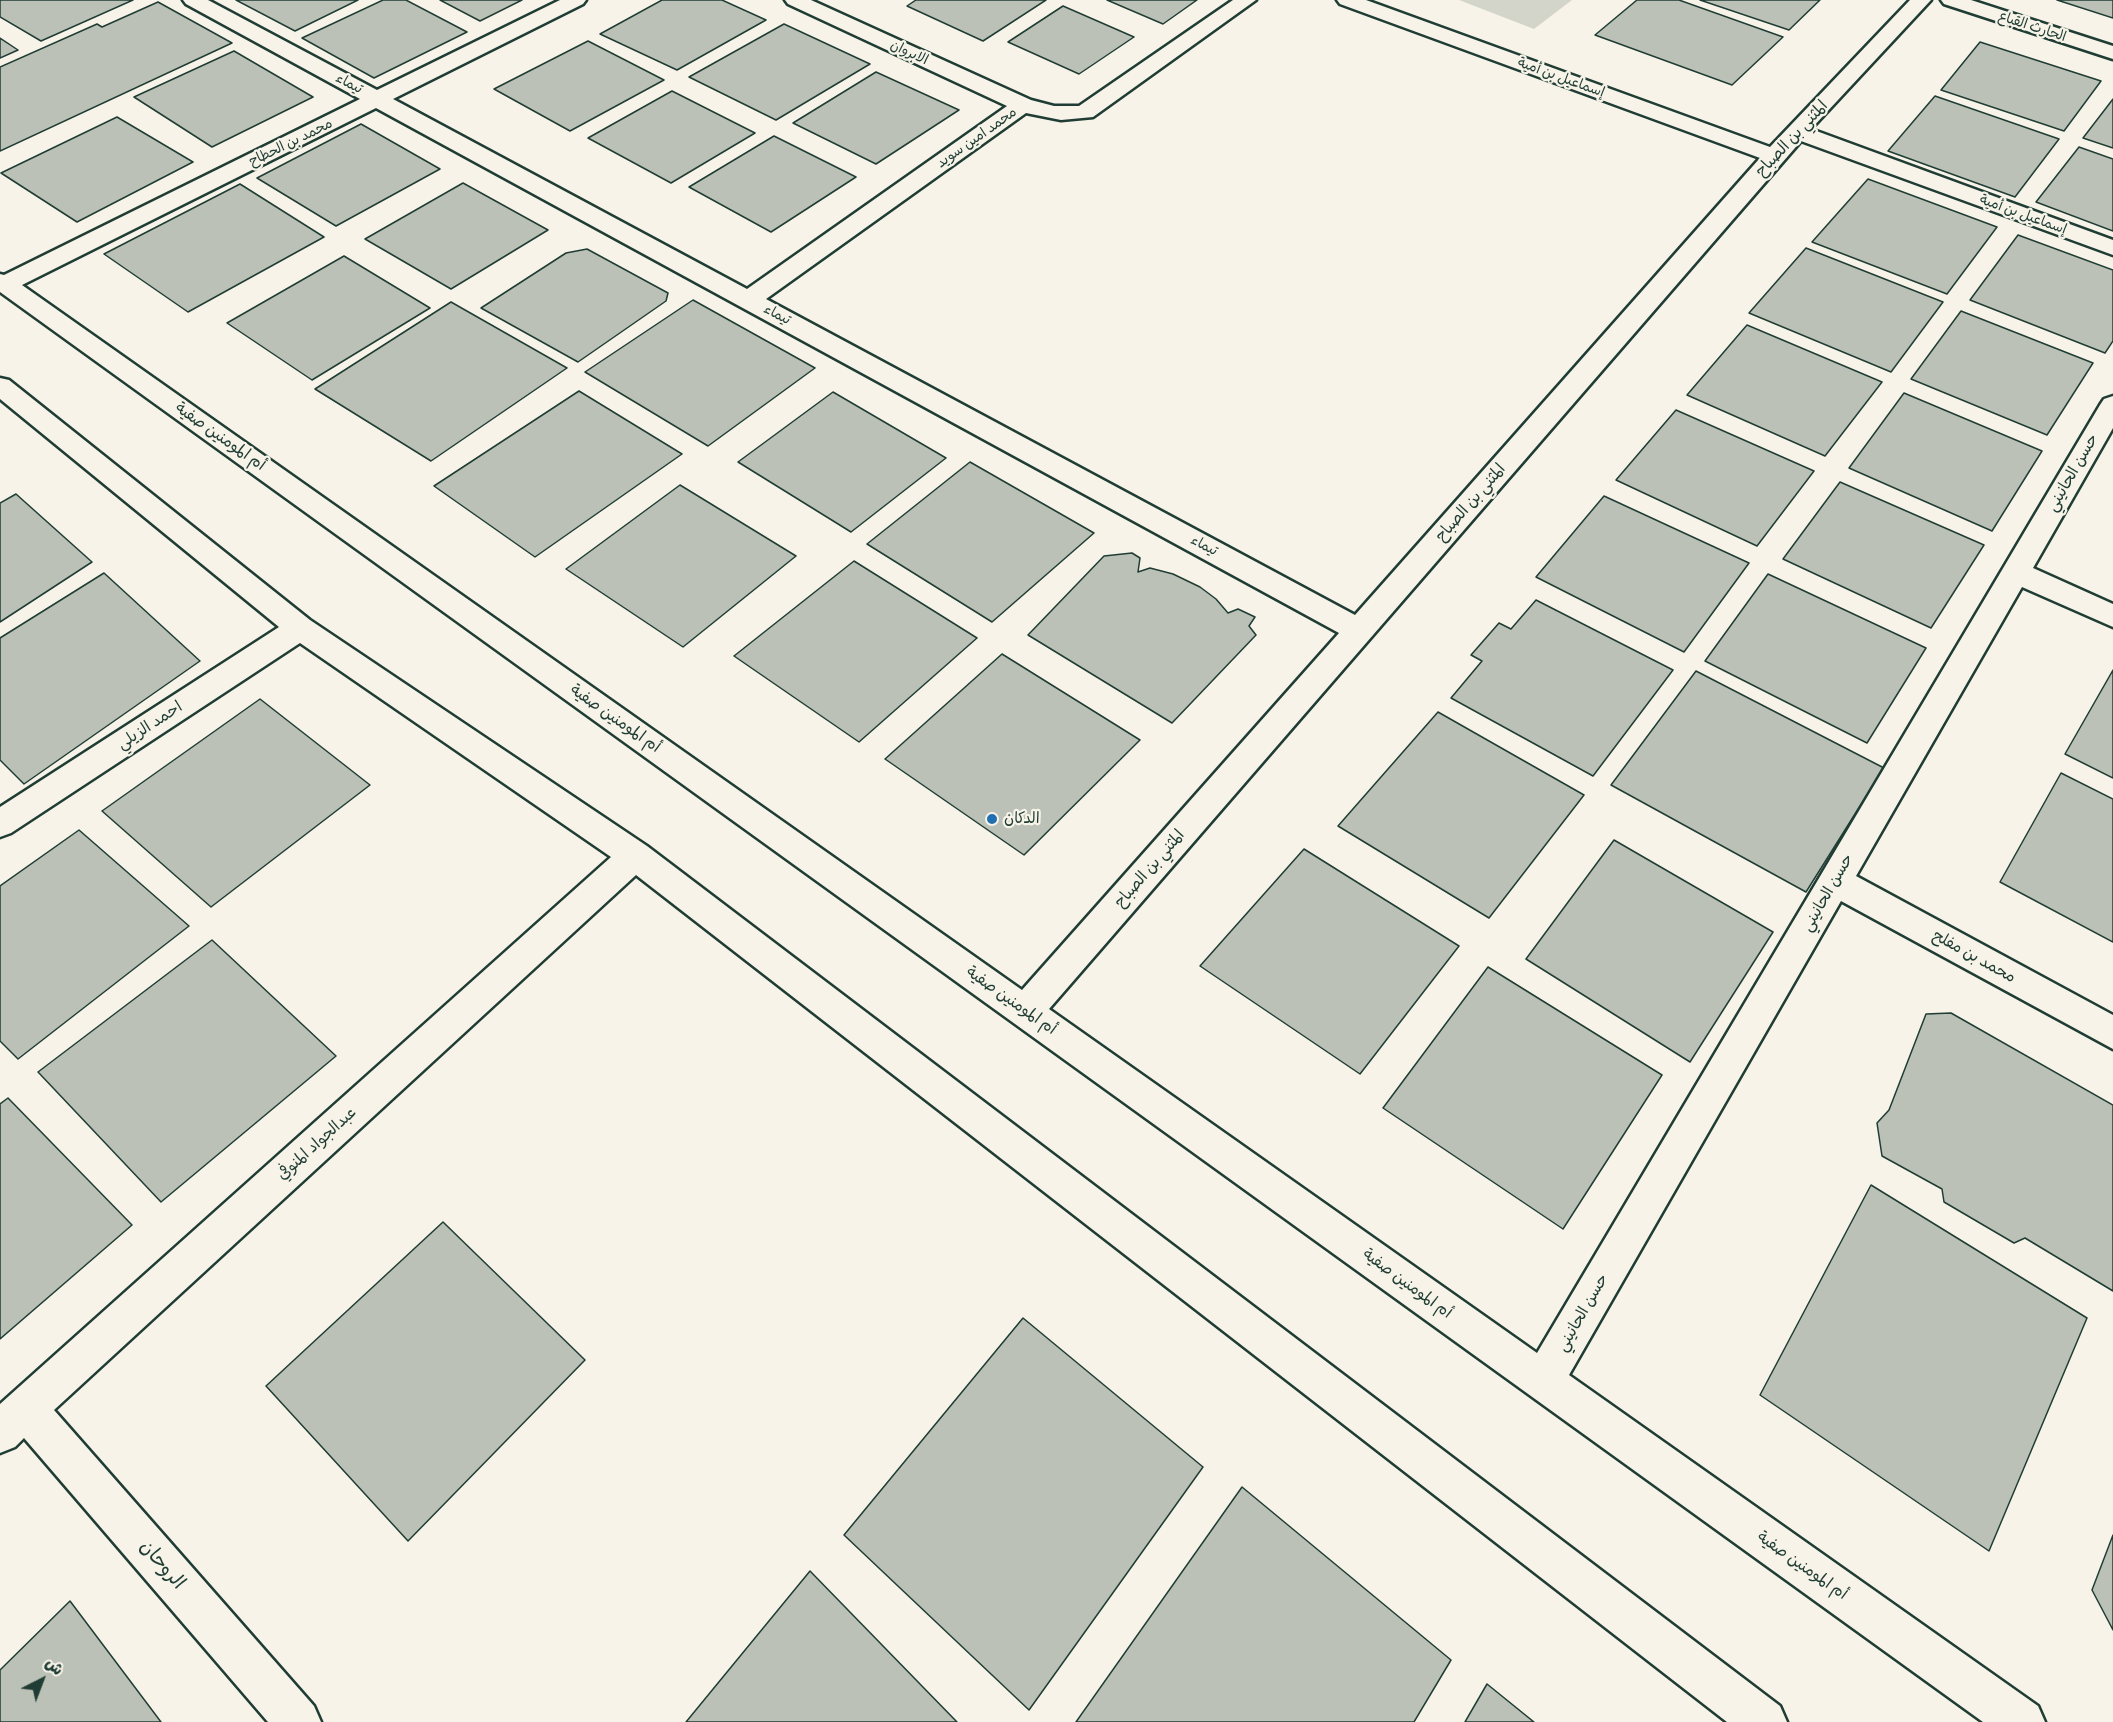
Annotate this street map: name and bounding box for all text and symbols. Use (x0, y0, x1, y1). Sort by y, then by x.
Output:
street label: الحارث القباع (1996, 8, 2068, 46)
street label: الابروان (887, 37, 931, 69)
street label: إسماعيل بن أمية (1515, 54, 1607, 102)
street label: تيماء (333, 70, 365, 98)
street label: المثني بن الصباح (1752, 97, 1832, 181)
street label: محمد امين سويد (934, 104, 1020, 172)
street label: محمد بن الحطاح (246, 115, 336, 171)
street label: إسماعيل بن أمية (1977, 191, 2069, 239)
street label: تيماء (761, 301, 793, 329)
street label: أم المومنين صفية (171, 399, 269, 475)
street label: حسن الحانيني (2043, 431, 2103, 515)
street label: المثني بن الصباح (1432, 460, 1510, 546)
street label: تيماء (1188, 532, 1220, 560)
street label: أم المومنين صفية (566, 681, 664, 757)
street label: احمد الزيلي (114, 698, 186, 754)
place label: الدكان (1004, 809, 1040, 829)
marker: الدكان (985, 812, 999, 826)
street label: المثني بن الصباح (1111, 826, 1189, 912)
street label: حسن الحانيني (1798, 851, 1858, 935)
street label: محمد بن مفلح (1929, 926, 2019, 988)
street label: أم المومنين صفية (962, 963, 1060, 1039)
street label: عبدالجواد المنوفي (273, 1103, 361, 1185)
street label: أم المومنين صفية (1358, 1245, 1456, 1323)
street label: حسن الحانيني (1553, 1271, 1613, 1355)
street label: أم المومنين صفية (1753, 1528, 1851, 1604)
street label: الروحان (134, 1535, 190, 1595)
north arrow (12, 1650, 72, 1710)
text: ش (41, 1653, 67, 1680)

